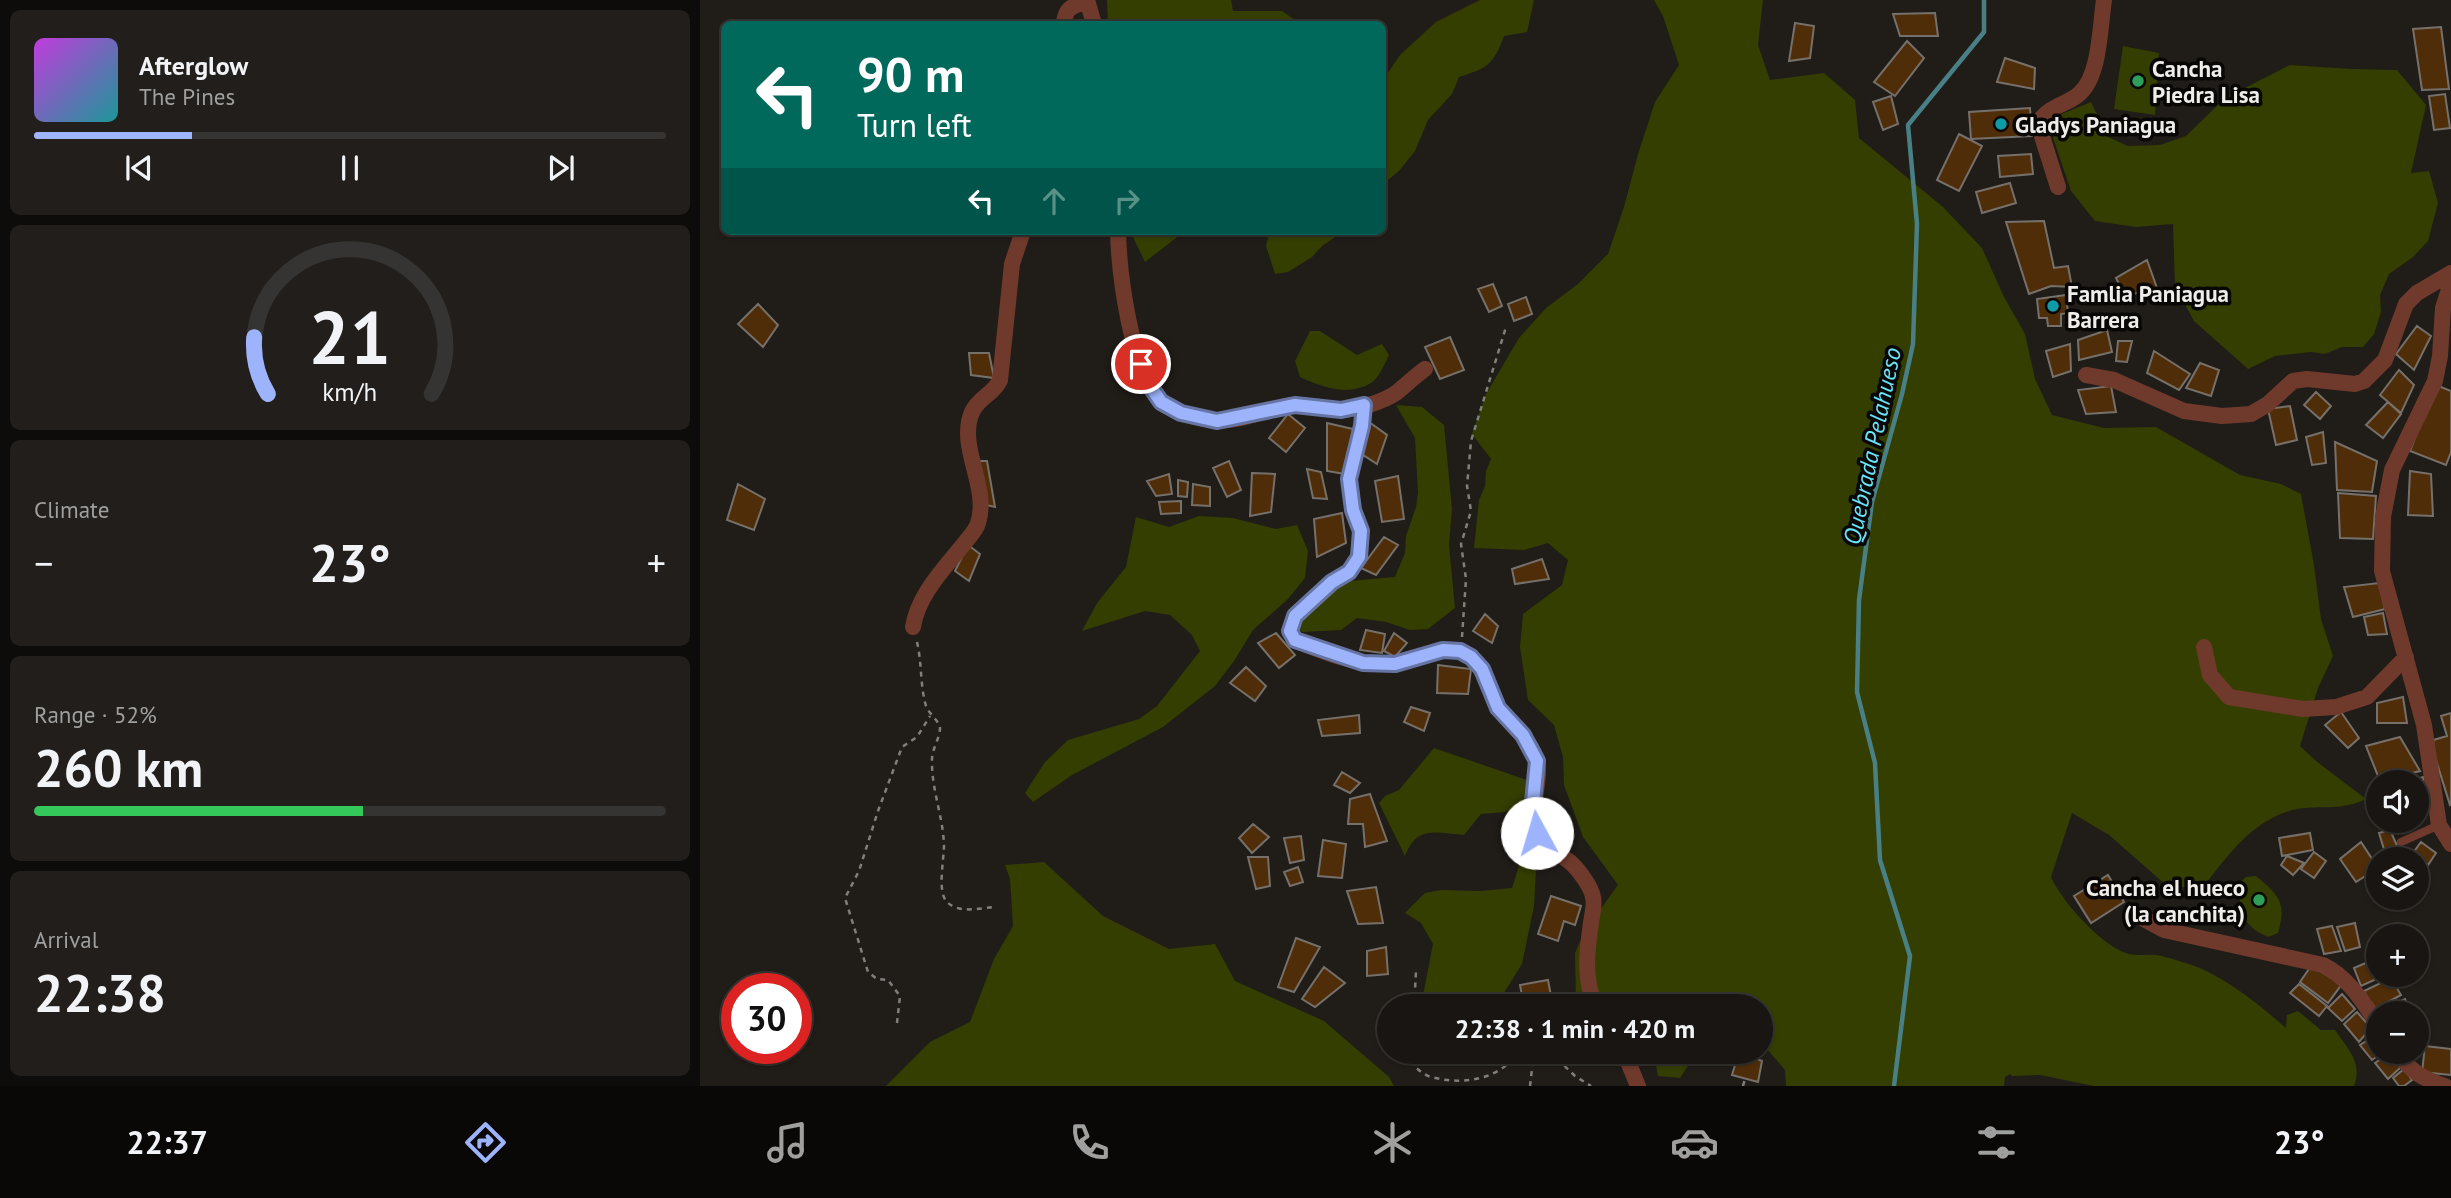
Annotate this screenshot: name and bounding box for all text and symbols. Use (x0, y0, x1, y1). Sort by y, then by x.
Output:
text: 90 m (857, 42, 964, 106)
text: Afterglow (139, 49, 248, 82)
icon: left (742, 49, 833, 140)
place label: Cancha Piedra Lisa (2152, 54, 2260, 109)
marker: Cancha Piedra Lisa (2130, 73, 2146, 89)
text: The Pines (139, 82, 235, 111)
text: Turn left (857, 104, 972, 146)
place label: Gladys Paniagua (2015, 110, 2176, 139)
marker: Gladys Paniagua (1993, 116, 2009, 132)
icon: previous (120, 149, 158, 187)
icon: pause (331, 149, 369, 187)
icon: next (542, 149, 580, 187)
icon: left (962, 182, 1000, 220)
icon: ahead (1035, 182, 1073, 220)
icon: right (1108, 182, 1146, 220)
place label: Famlia Paniagua Barrera (2067, 279, 2229, 334)
text: 21 (309, 290, 391, 384)
marker: Famlia Paniagua Barrera (2045, 298, 2061, 314)
pin (1111, 334, 1171, 394)
water label: Quebrada Pelahueso (1836, 344, 1908, 548)
icon: arrive (1122, 345, 1160, 383)
text: km/h (323, 376, 377, 408)
text: Climate (34, 495, 109, 524)
text: 23° (309, 529, 391, 596)
text: − (34, 538, 53, 587)
text: + (647, 538, 666, 587)
text: Range · 52% (34, 700, 157, 729)
text: 260 km (34, 734, 203, 801)
map controls (2366, 770, 2429, 1064)
button: sound (2366, 770, 2429, 833)
position arrow (1500, 796, 1574, 870)
button: layers (2366, 847, 2429, 910)
place label: Cancha el hueco (la canchita) (2086, 873, 2245, 928)
marker: Cancha el hueco (la canchita) (2251, 892, 2267, 908)
button: + (2366, 924, 2429, 987)
text: Arrival (34, 925, 98, 954)
text: 22:38 (34, 959, 166, 1026)
speed limit sign: 30 (721, 973, 812, 1064)
button: − (2366, 1001, 2429, 1064)
text: 22:38 · 1 min · 420 m (1455, 1012, 1695, 1045)
icon: directions (461, 1118, 510, 1167)
icon: music (763, 1118, 812, 1167)
icon: phone (1065, 1118, 1114, 1167)
icon: climate (1368, 1118, 1417, 1167)
icon: car (1670, 1118, 1719, 1167)
icon: filters (1972, 1118, 2021, 1167)
text: 22:37 (127, 1121, 208, 1163)
text: 23° (2274, 1121, 2324, 1163)

